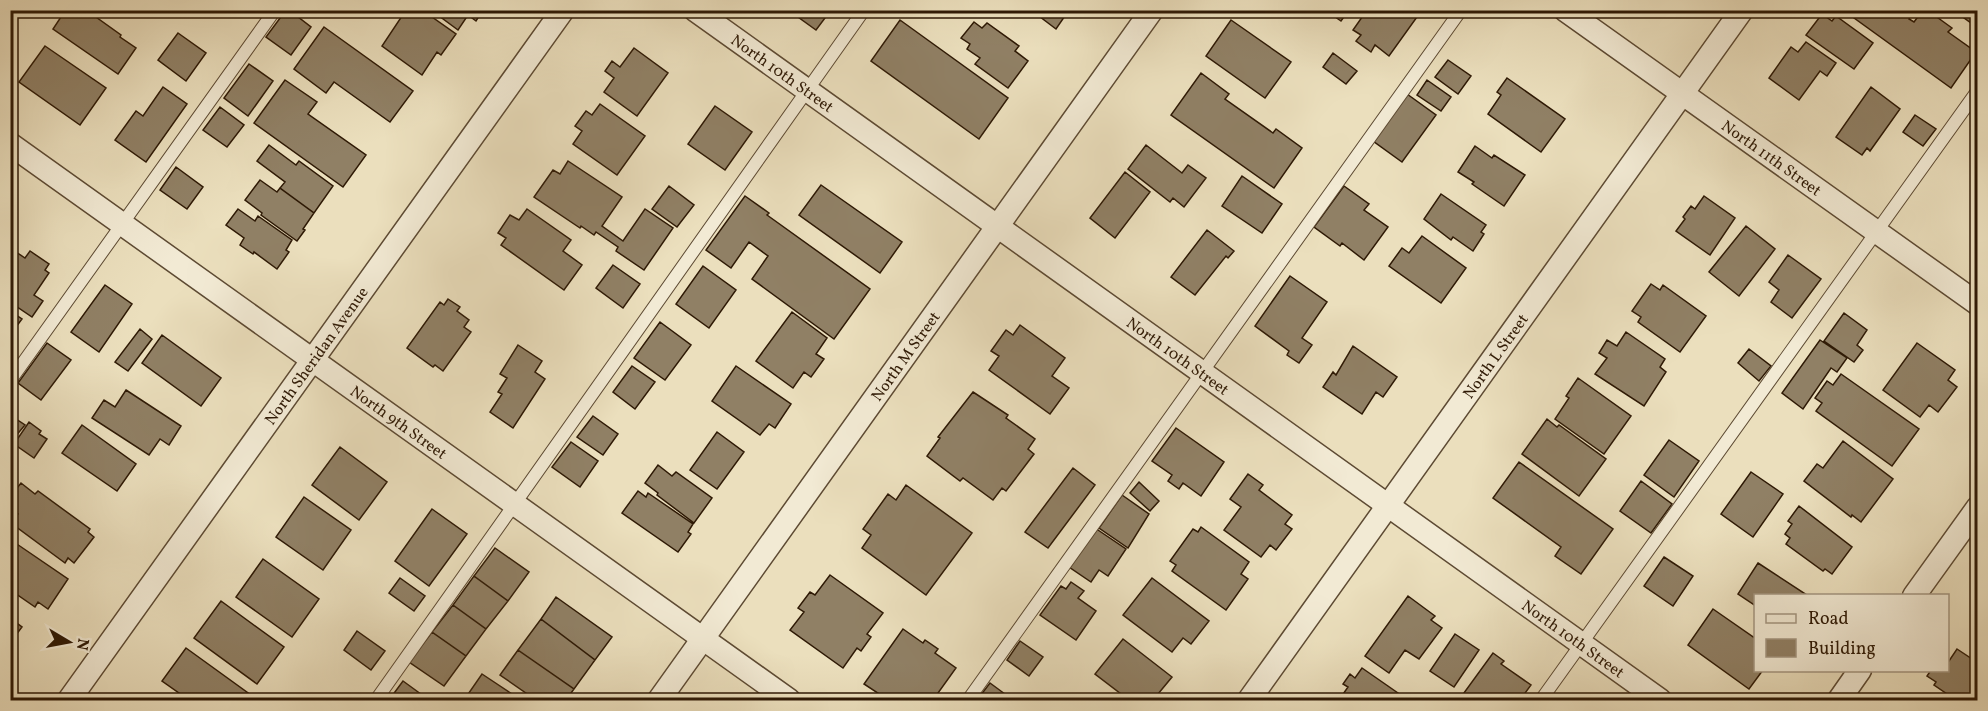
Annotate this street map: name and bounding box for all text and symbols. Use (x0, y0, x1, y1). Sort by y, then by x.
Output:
street label: North 10th Street (726, 30, 838, 119)
street label: North 11th Street (1716, 116, 1826, 202)
street label: North Sheridan Avenue (260, 283, 374, 430)
street label: North M Street (867, 307, 946, 406)
street label: North L Street (1459, 310, 1535, 404)
street label: North 10th Street (1121, 313, 1233, 402)
street label: North 9th Street (345, 381, 451, 466)
legend (1754, 594, 1949, 672)
street label: North 10th Street (1516, 595, 1629, 684)
text: Road (1808, 607, 1849, 632)
north arrow (39, 612, 99, 672)
text: N (70, 637, 94, 652)
text: Building (1808, 637, 1876, 662)

